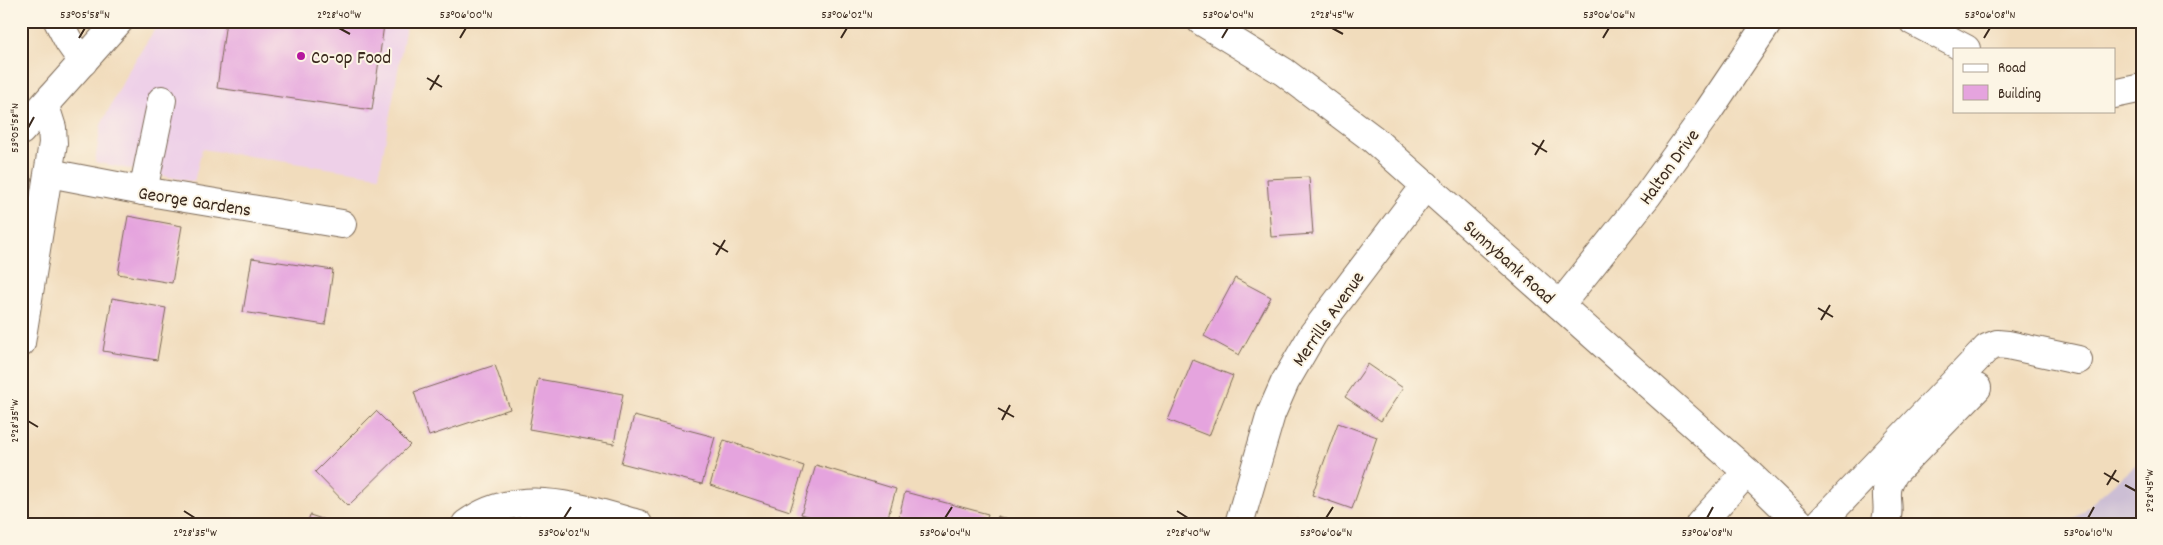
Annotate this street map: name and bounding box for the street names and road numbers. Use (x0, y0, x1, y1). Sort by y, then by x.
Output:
street label: Halton Drive (1634, 124, 1708, 212)
street label: George Gardens (136, 181, 253, 226)
street label: Sunnybank Road (1456, 215, 1560, 312)
street label: Merrills Avenue (1287, 267, 1373, 373)

